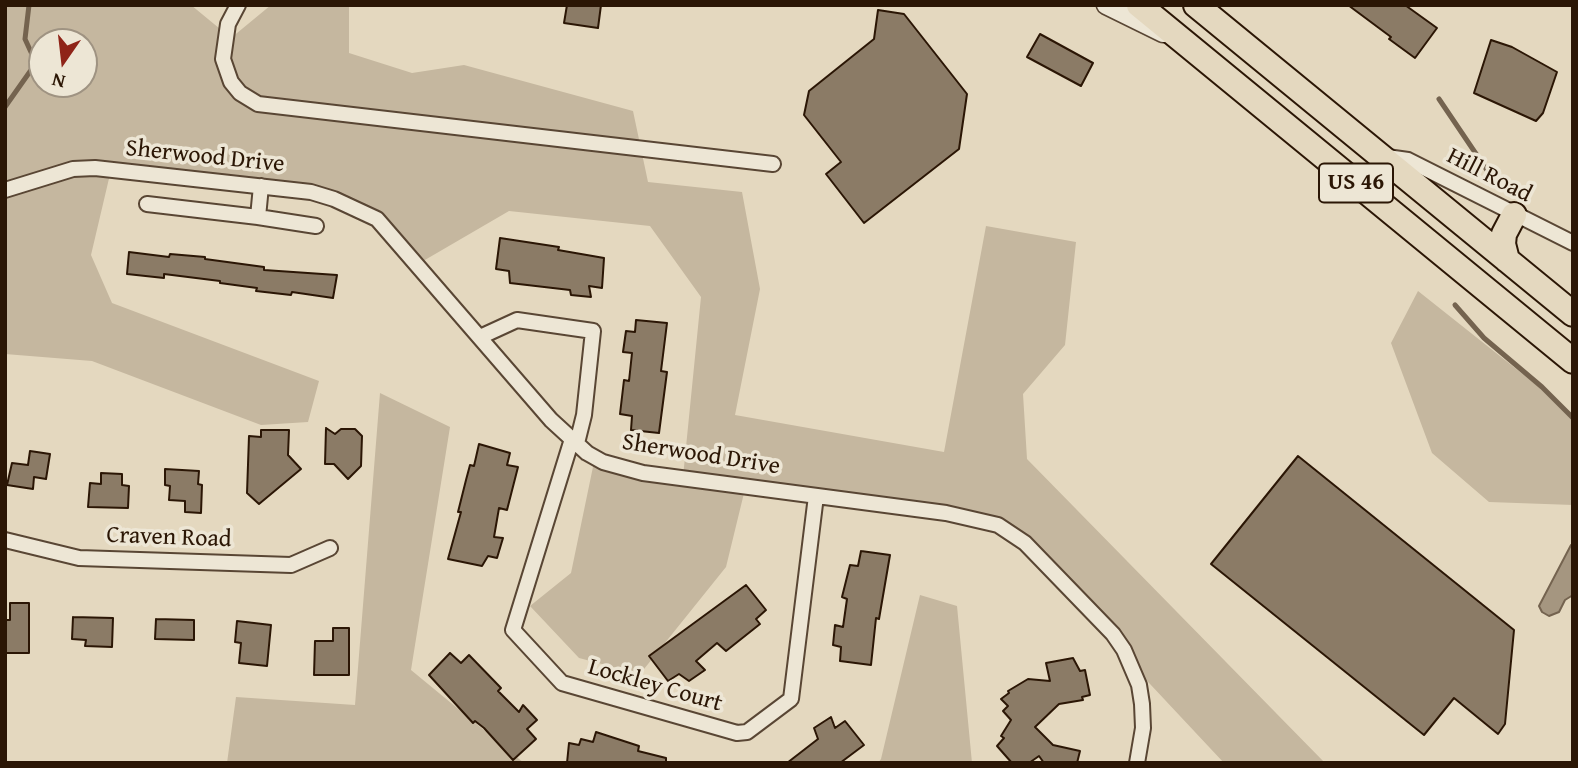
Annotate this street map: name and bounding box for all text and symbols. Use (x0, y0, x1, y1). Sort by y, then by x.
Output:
north arrow (28, 28, 98, 98)
text: N (49, 66, 68, 97)
street label: Sherwood Drive (124, 134, 286, 180)
street label: Hill Road (1442, 142, 1536, 210)
road number: US 46 (1319, 164, 1393, 202)
street label: Sherwood Drive (620, 428, 782, 482)
street label: Craven Road (106, 521, 232, 555)
street label: Lockley Court (585, 653, 725, 719)

